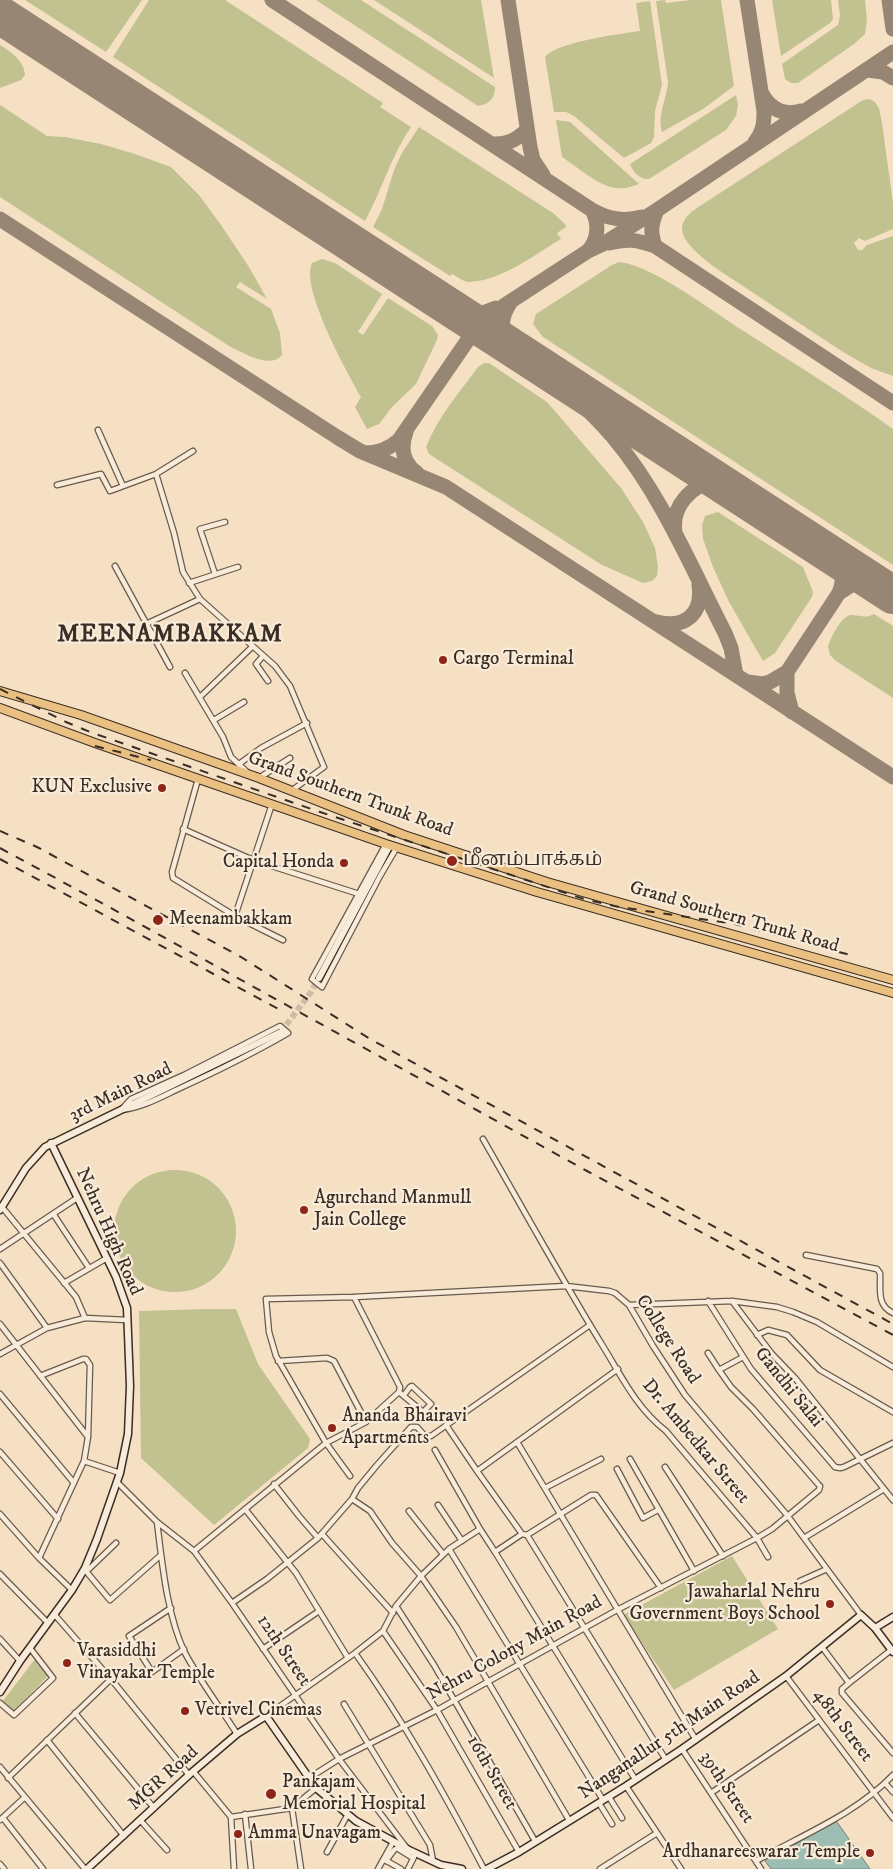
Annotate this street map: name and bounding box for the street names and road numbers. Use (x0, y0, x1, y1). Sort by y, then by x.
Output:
street label: Grand Southern Trunk Road (244, 747, 456, 843)
street label: Grand Southern Trunk Road (627, 877, 841, 959)
street label: 3rd Main Road (66, 1058, 176, 1128)
street label: Nehru High Road (70, 1165, 146, 1299)
street label: College Road (630, 1291, 704, 1389)
street label: Gandhi Salai (749, 1343, 827, 1433)
street label: Dr. Ambedkar Street (636, 1375, 754, 1509)
street label: Nehru Colony Main Road (423, 1591, 607, 1707)
street label: 12th Street (251, 1611, 315, 1691)
street label: Nanganallur 5th Main Road (575, 1667, 765, 1805)
street label: 48th Street (807, 1685, 877, 1767)
street label: 16th Street (461, 1732, 521, 1814)
street label: MGR Road (124, 1742, 204, 1816)
street label: 39th Street (694, 1748, 758, 1828)

